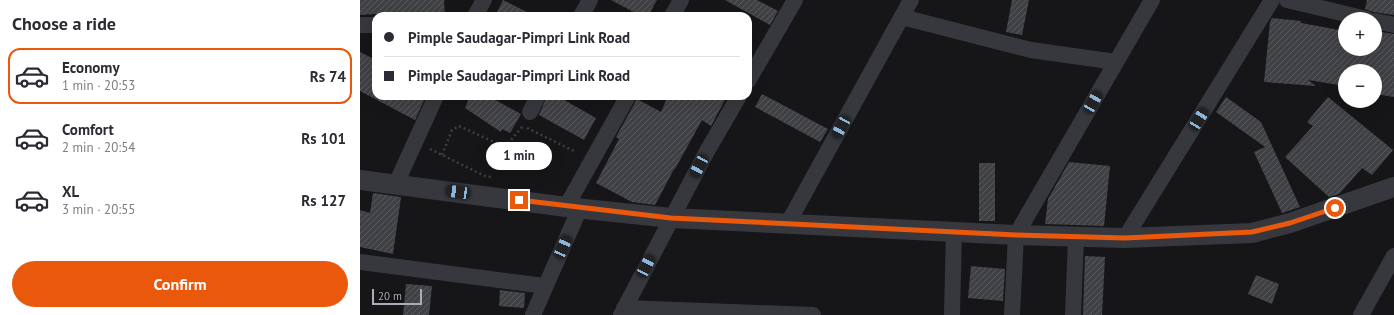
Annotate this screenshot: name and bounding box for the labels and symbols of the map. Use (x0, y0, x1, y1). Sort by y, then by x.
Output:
car (1082, 89, 1104, 115)
car (1188, 106, 1210, 132)
car (830, 114, 852, 140)
callout: 1 min (486, 142, 552, 170)
car (688, 153, 710, 179)
car (445, 184, 471, 200)
route end (510, 191, 528, 209)
route start (1326, 199, 1344, 217)
car (553, 234, 573, 260)
car (635, 253, 657, 279)
scale bar (372, 287, 422, 306)

